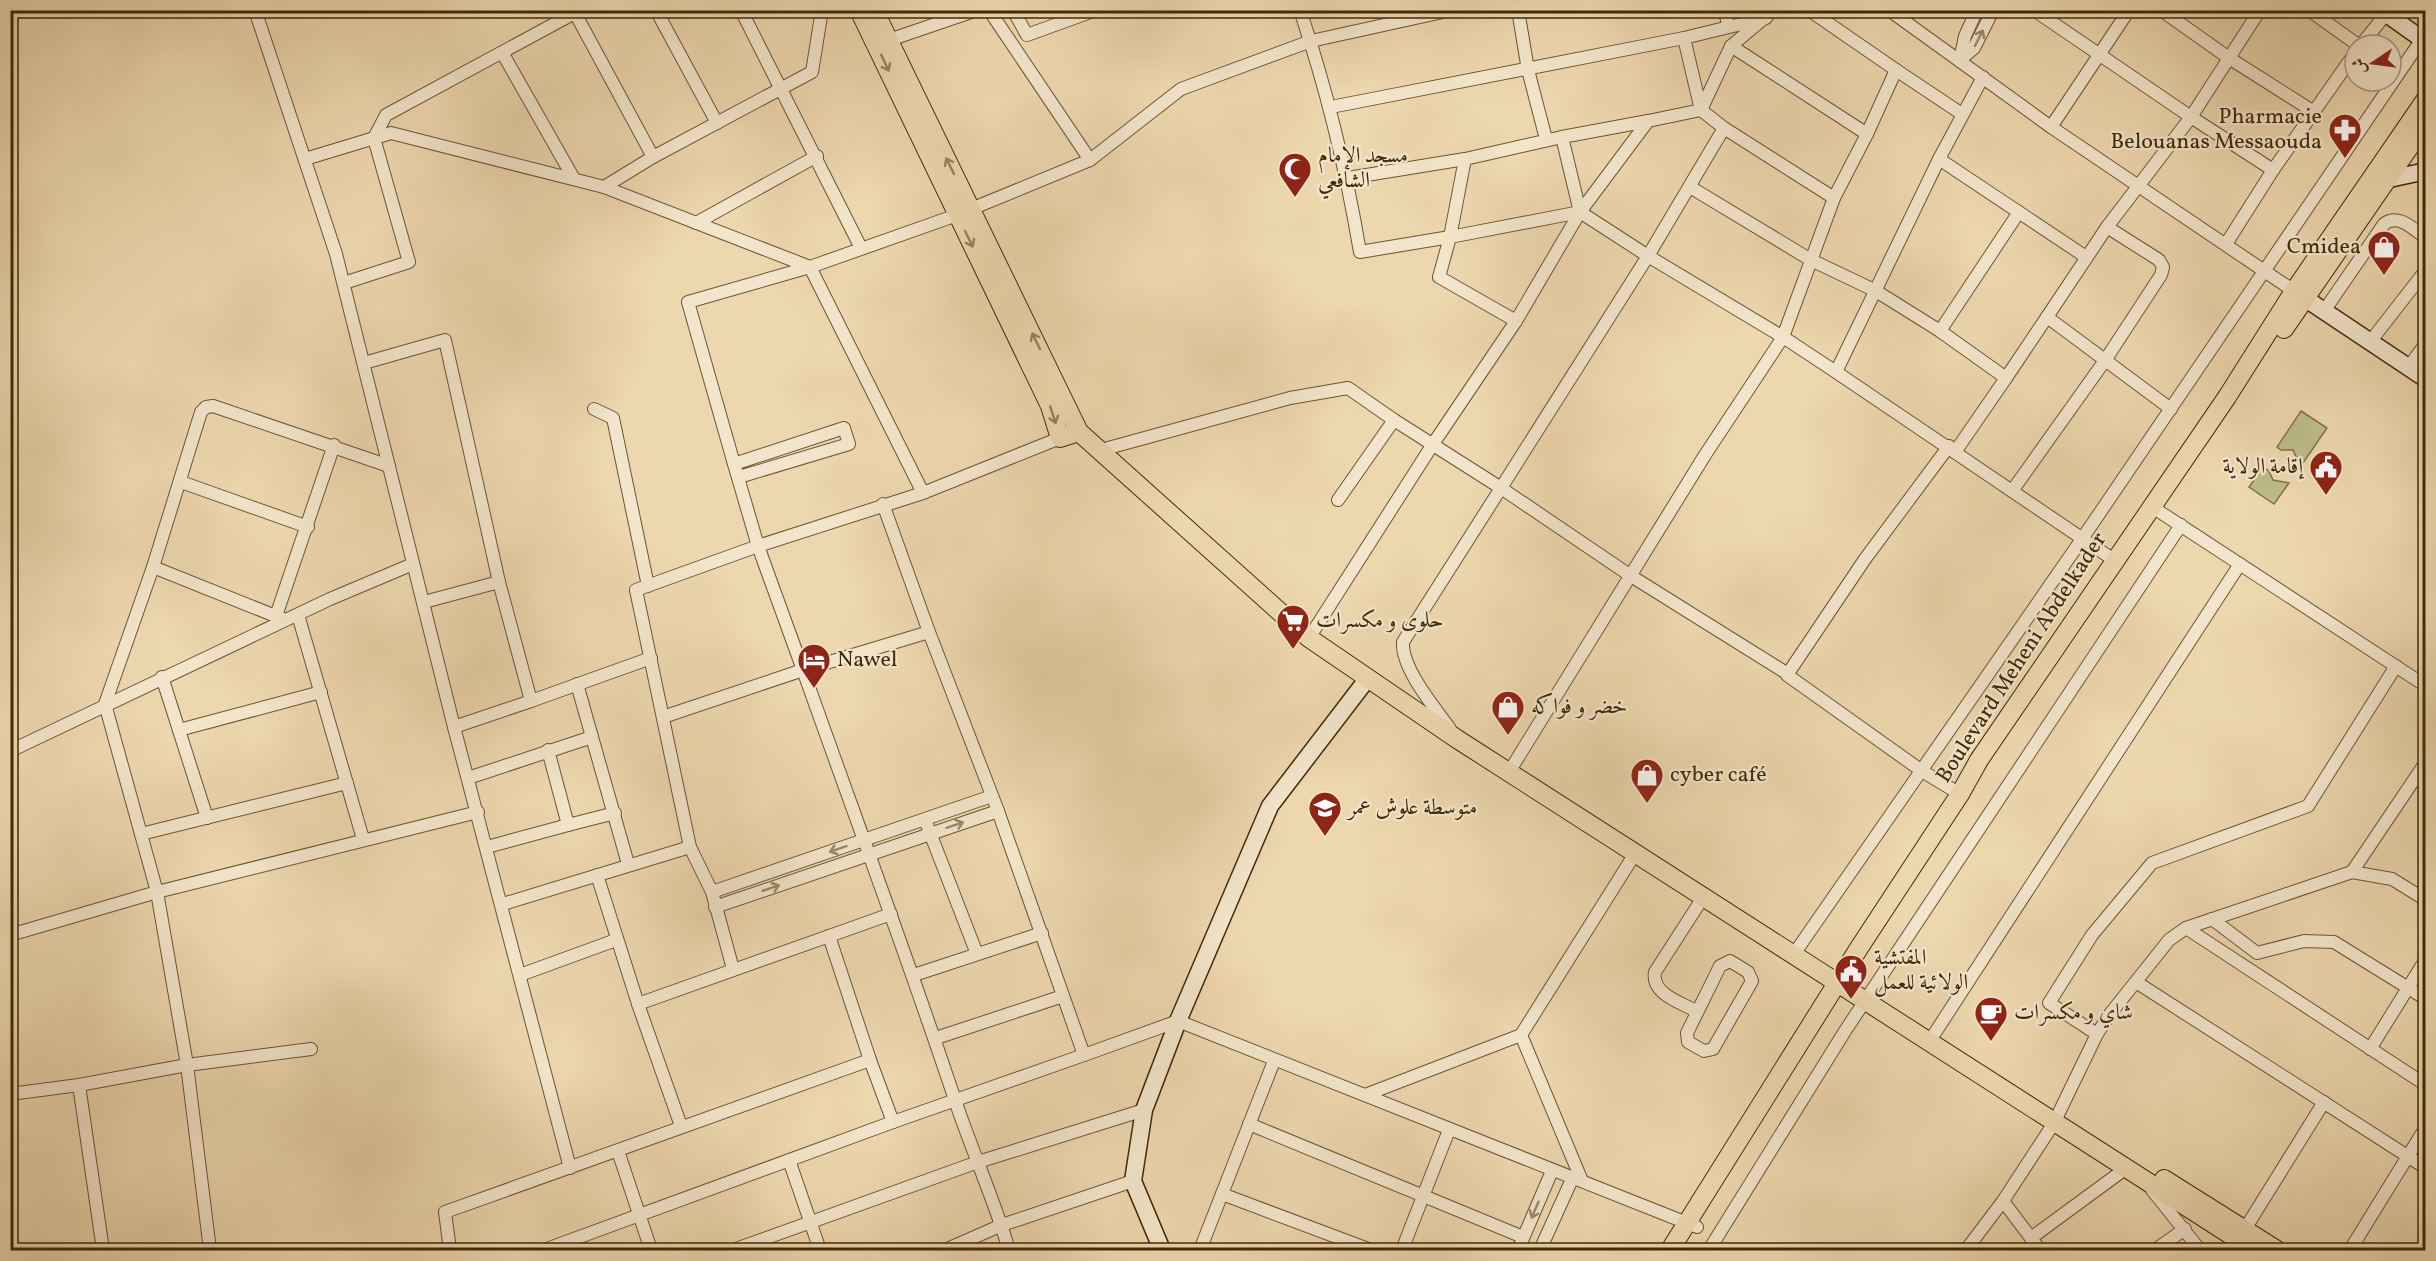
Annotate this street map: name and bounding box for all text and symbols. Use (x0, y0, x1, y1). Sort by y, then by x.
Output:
one-way arrow (1974, 29, 1986, 47)
north arrow (2343, 33, 2403, 93)
one-way arrow (879, 53, 891, 71)
text: ش (2348, 56, 2373, 76)
place label: Pharmacie Belouanas Messaouda (2111, 102, 2322, 158)
pharmacy icon: Pharmacie Belouanas Messaouda (2327, 112, 2363, 159)
place label: مسجد الإمام الشافعي (1318, 141, 1408, 200)
mosque icon: مسجد الإمام الشافعي (1277, 151, 1313, 198)
one-way arrow (944, 158, 956, 176)
one-way arrow (964, 229, 976, 247)
shop icon: Cmidea (2366, 229, 2402, 276)
place label: Cmidea (2287, 232, 2361, 263)
one-way arrow (1029, 333, 1041, 351)
one-way arrow (1048, 405, 1059, 424)
public building icon: إقامة الولاية (2308, 449, 2344, 496)
place label: إقامة الولاية (2223, 452, 2304, 483)
street label: Boulevard Meheni Abdelkader (1929, 527, 2115, 789)
supermarket icon: حلوى و مكسرات (1275, 603, 1311, 650)
place label: حلوى و مكسرات (1316, 606, 1444, 637)
hotel icon: Nawel (796, 642, 832, 689)
place label: Nawel (837, 645, 897, 676)
shop icon: خضر و فواكه (1490, 689, 1526, 736)
place label: خضر و فواكه (1531, 692, 1627, 723)
shop icon: cyber café (1629, 757, 1665, 804)
place label: cyber café (1670, 760, 1767, 791)
school or university icon: متوسطة علوش عمر (1307, 790, 1343, 837)
place label: متوسطة علوش عمر (1346, 793, 1477, 824)
one-way arrow (945, 818, 964, 829)
one-way arrow (829, 844, 848, 855)
one-way arrow (761, 881, 779, 892)
place label: المفتشية الولائية للعمل (1874, 943, 1968, 999)
public building icon: المفتشية الولائية للعمل (1833, 953, 1869, 1000)
cafe icon: شاي و مكسرات (1973, 995, 2009, 1042)
place label: شاي و مكسرات (2014, 998, 2133, 1029)
one-way arrow (1529, 1201, 1540, 1219)

